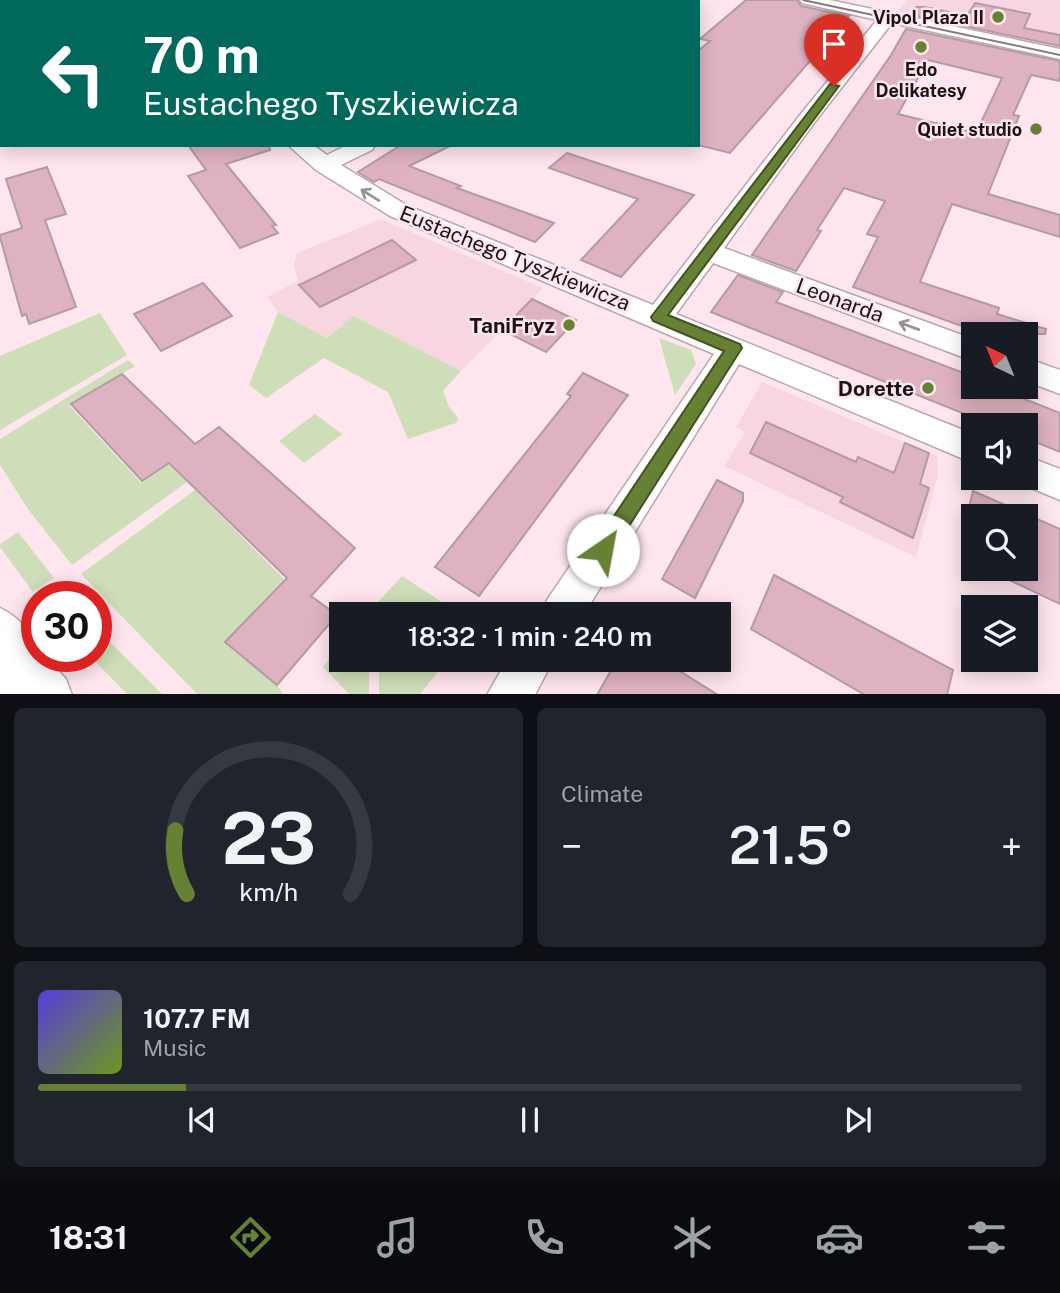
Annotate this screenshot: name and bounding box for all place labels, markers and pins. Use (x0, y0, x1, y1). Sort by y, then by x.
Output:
place label: Vipol Plaza II (873, 7, 984, 28)
marker: Vipol Plaza II (990, 9, 1006, 25)
pin (804, 14, 864, 86)
marker: Edo Delikatesy (913, 39, 929, 55)
place label: Edo Delikatesy (875, 59, 967, 101)
place label: Quiet studio (917, 119, 1022, 140)
marker: Quiet studio (1028, 121, 1044, 137)
place label: TaniFryz (469, 313, 555, 338)
marker: TaniFryz (561, 317, 577, 333)
place label: Dorette (838, 376, 914, 401)
marker: Dorette (920, 380, 936, 396)

